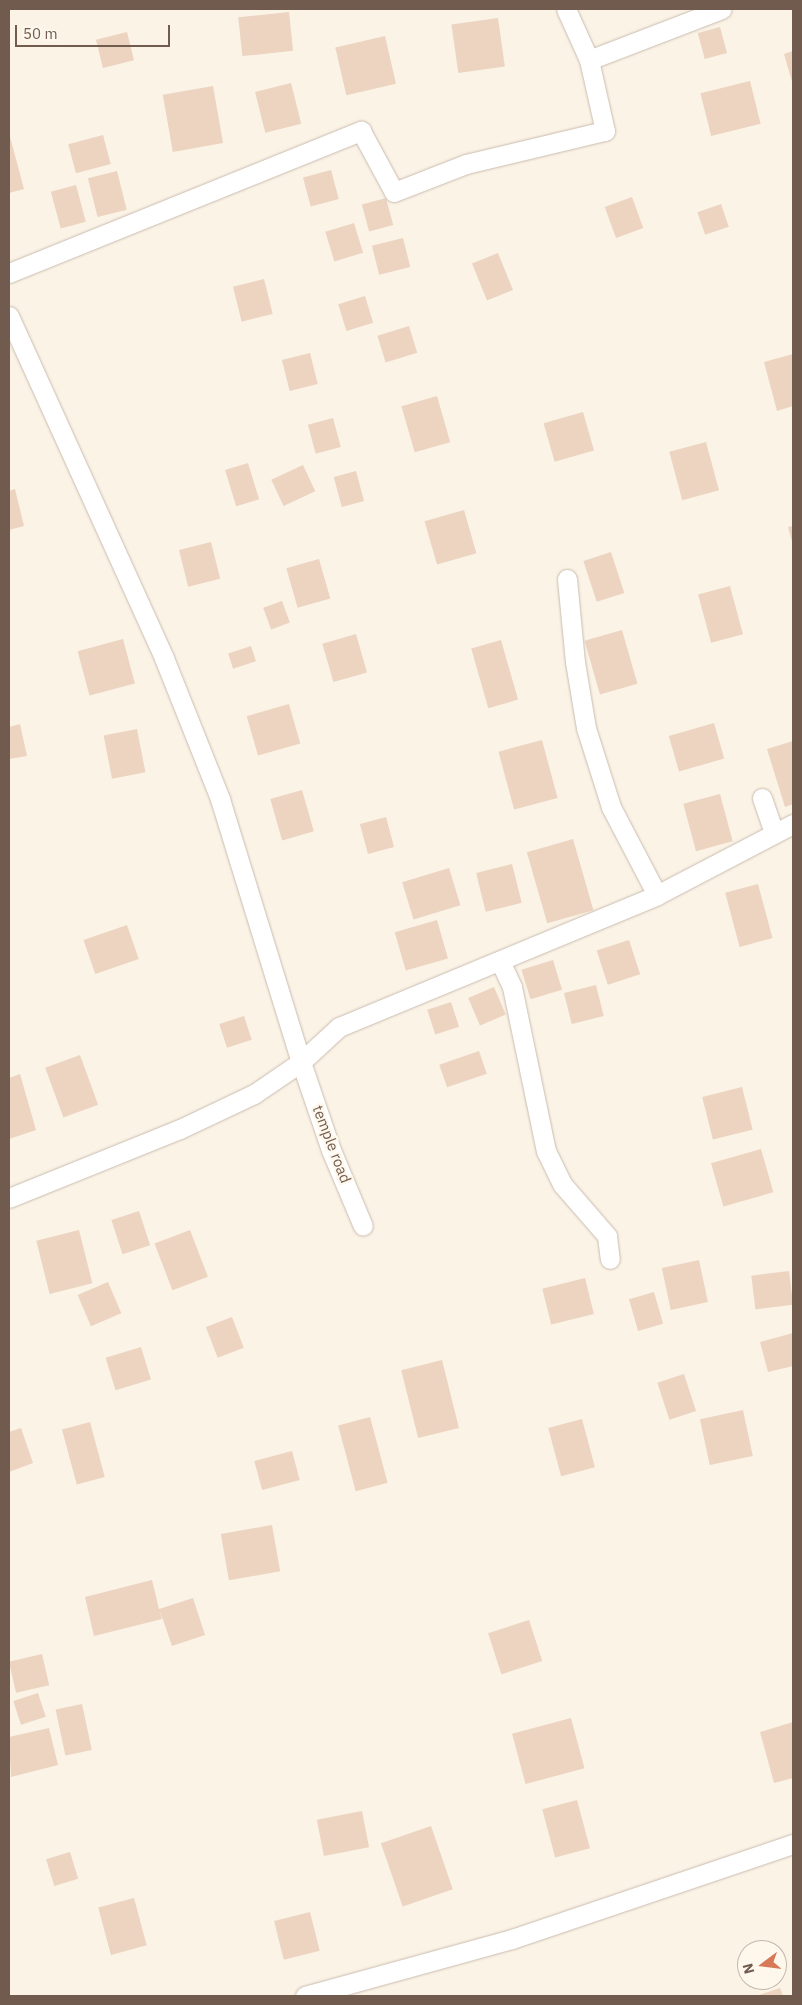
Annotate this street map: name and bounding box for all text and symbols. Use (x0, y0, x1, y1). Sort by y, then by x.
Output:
scale bar (18, 15, 172, 47)
text: 50 m (23, 24, 58, 43)
street label: temple road (309, 1103, 355, 1185)
north arrow (737, 1940, 787, 1990)
text: N (738, 1961, 758, 1976)

